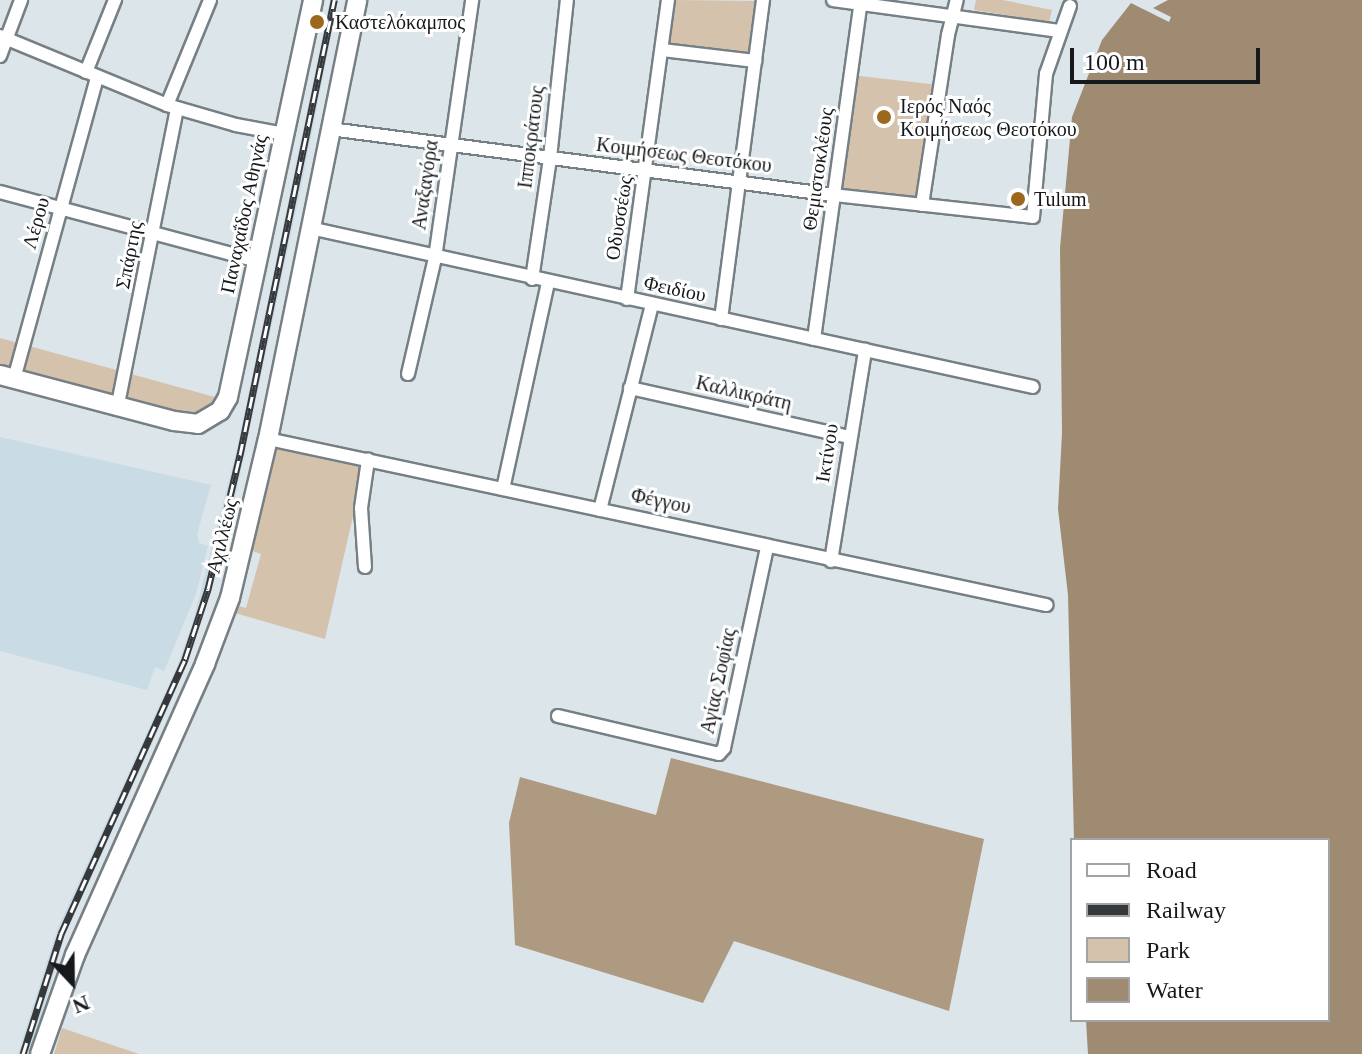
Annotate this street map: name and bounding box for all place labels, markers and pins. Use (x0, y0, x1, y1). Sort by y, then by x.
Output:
place label: Καστελόκαμπος (335, 10, 465, 34)
marker: Καστελόκαμπος (306, 11, 328, 33)
place label: Ιερός Ναός Κοιμήσεως Θεοτόκου (900, 94, 1077, 141)
marker: Ιερός Ναός Κοιμήσεως Θεοτόκου (875, 108, 893, 126)
place label: Tulum (1034, 187, 1087, 211)
marker: Tulum (1009, 190, 1027, 208)

